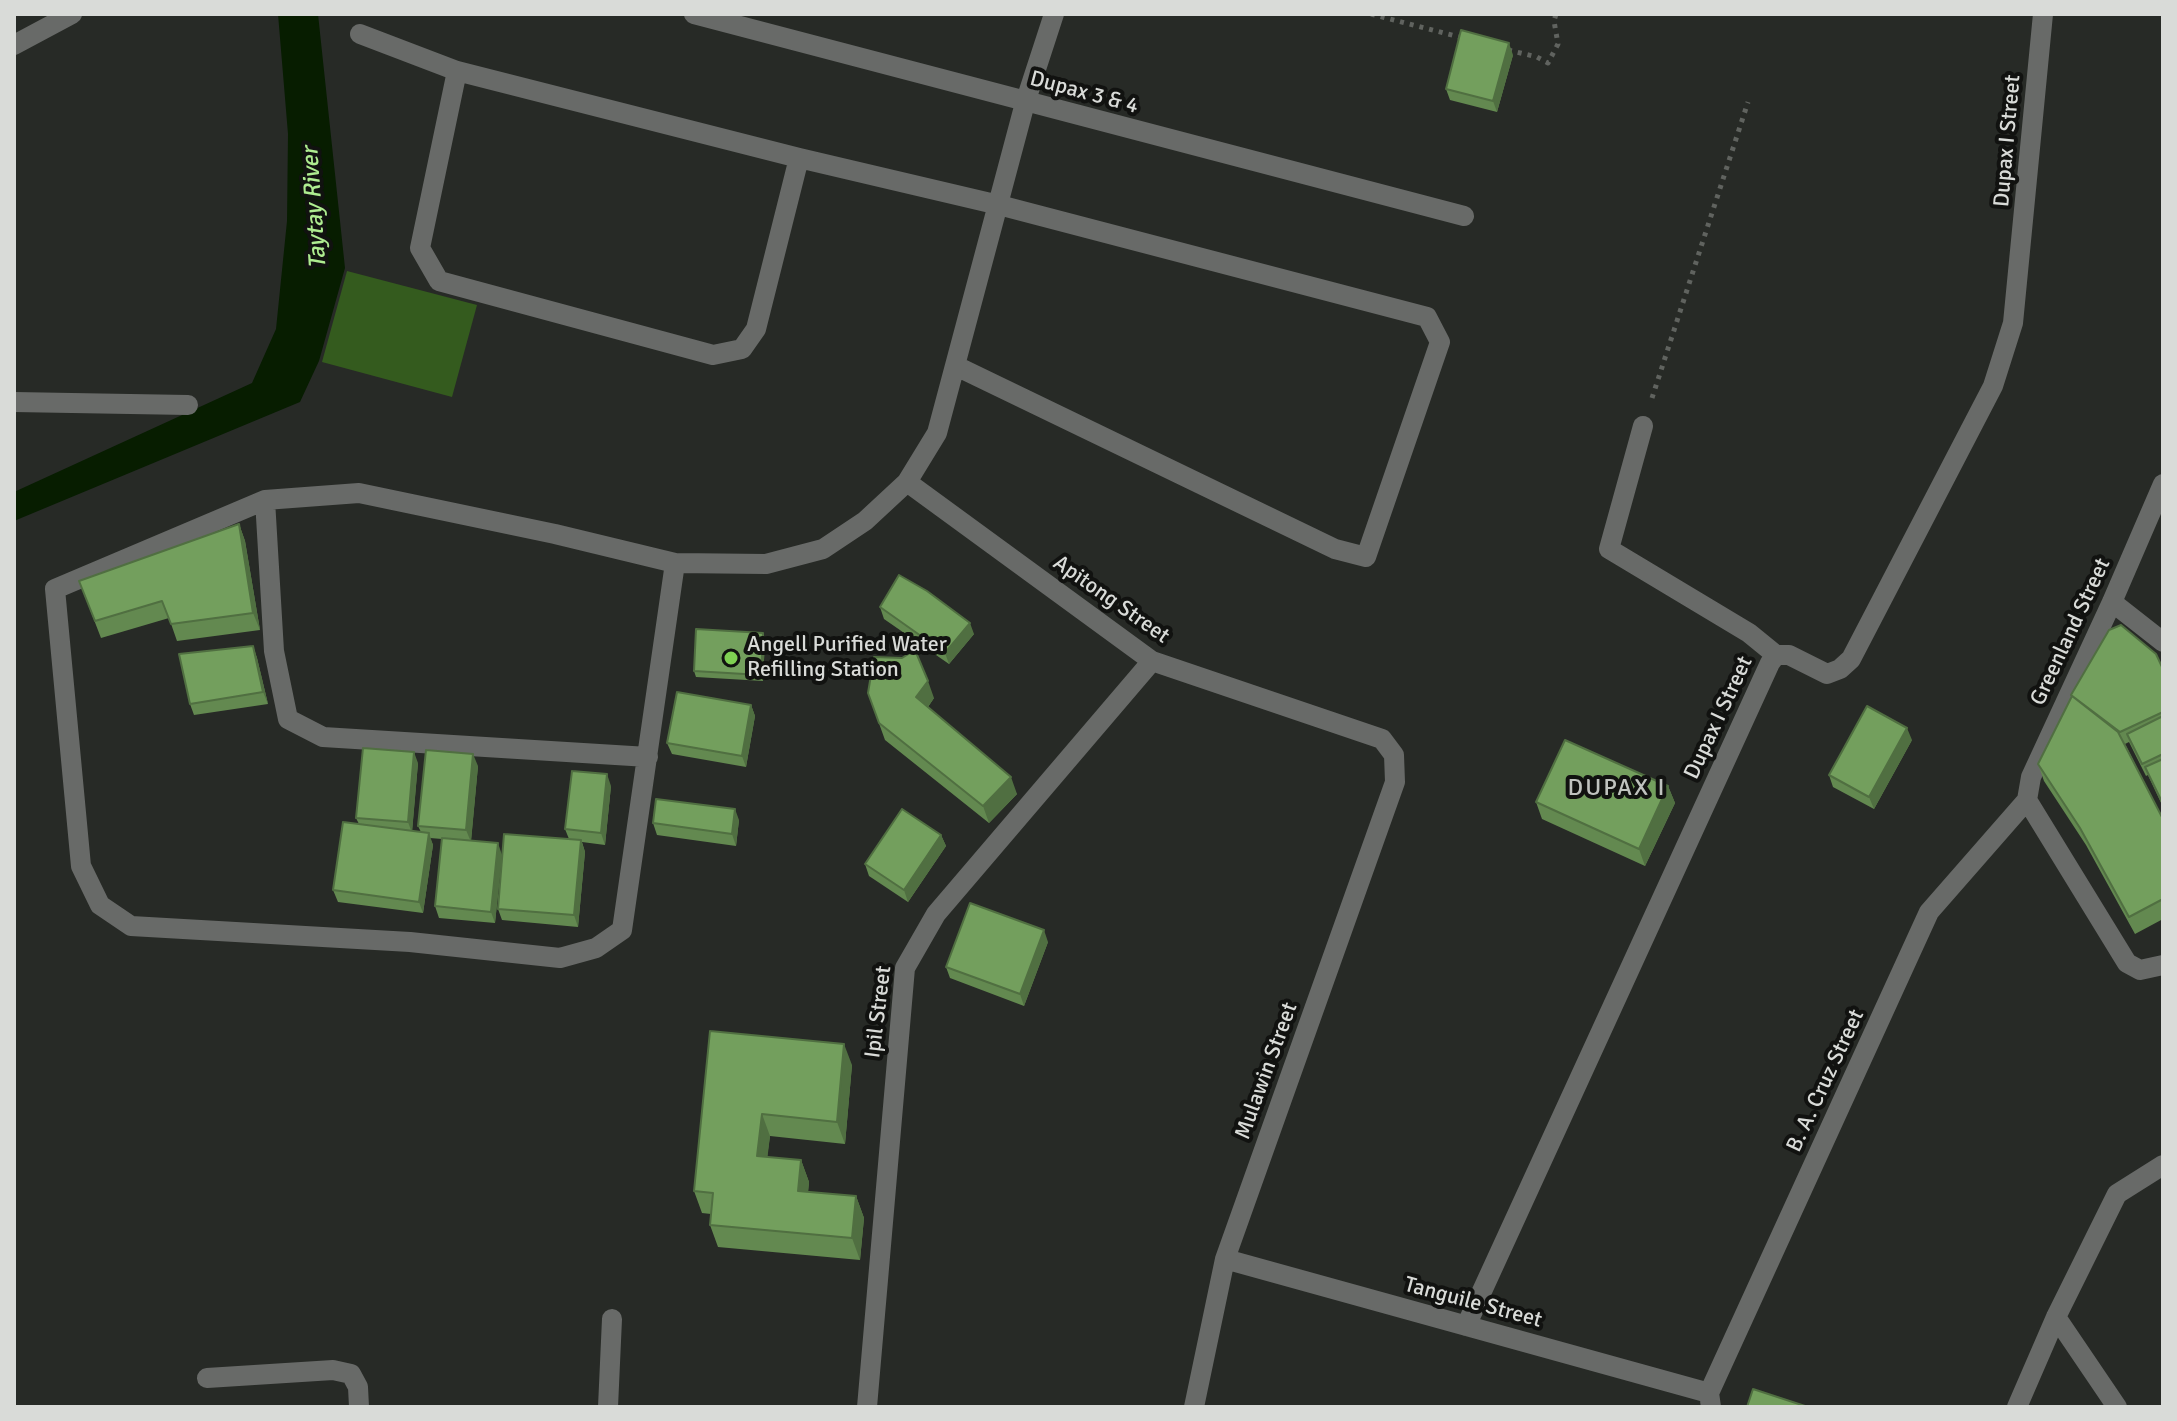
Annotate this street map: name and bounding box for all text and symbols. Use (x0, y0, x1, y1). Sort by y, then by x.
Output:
street label: Dupax 3 & 4 (1027, 66, 1141, 120)
street label: Dupax I Street (1989, 74, 2027, 208)
water label: Taytay River (296, 146, 334, 270)
street label: Apitong Street (1048, 550, 1174, 650)
street label: Greenland Street (2025, 554, 2117, 710)
place label: Angell Purified Water Refilling Station (747, 632, 947, 684)
marker: Angell Purified Water Refilling Station (722, 649, 740, 667)
street label: Dupax I Street (1679, 652, 1759, 784)
district label: DUPAX I (1568, 775, 1666, 803)
street label: Ipil Street (860, 964, 898, 1060)
street label: Mulawin Street (1230, 999, 1304, 1143)
street label: B. A. Cruz Street (1781, 1006, 1871, 1156)
street label: Tanguile Street (1401, 1272, 1545, 1334)

